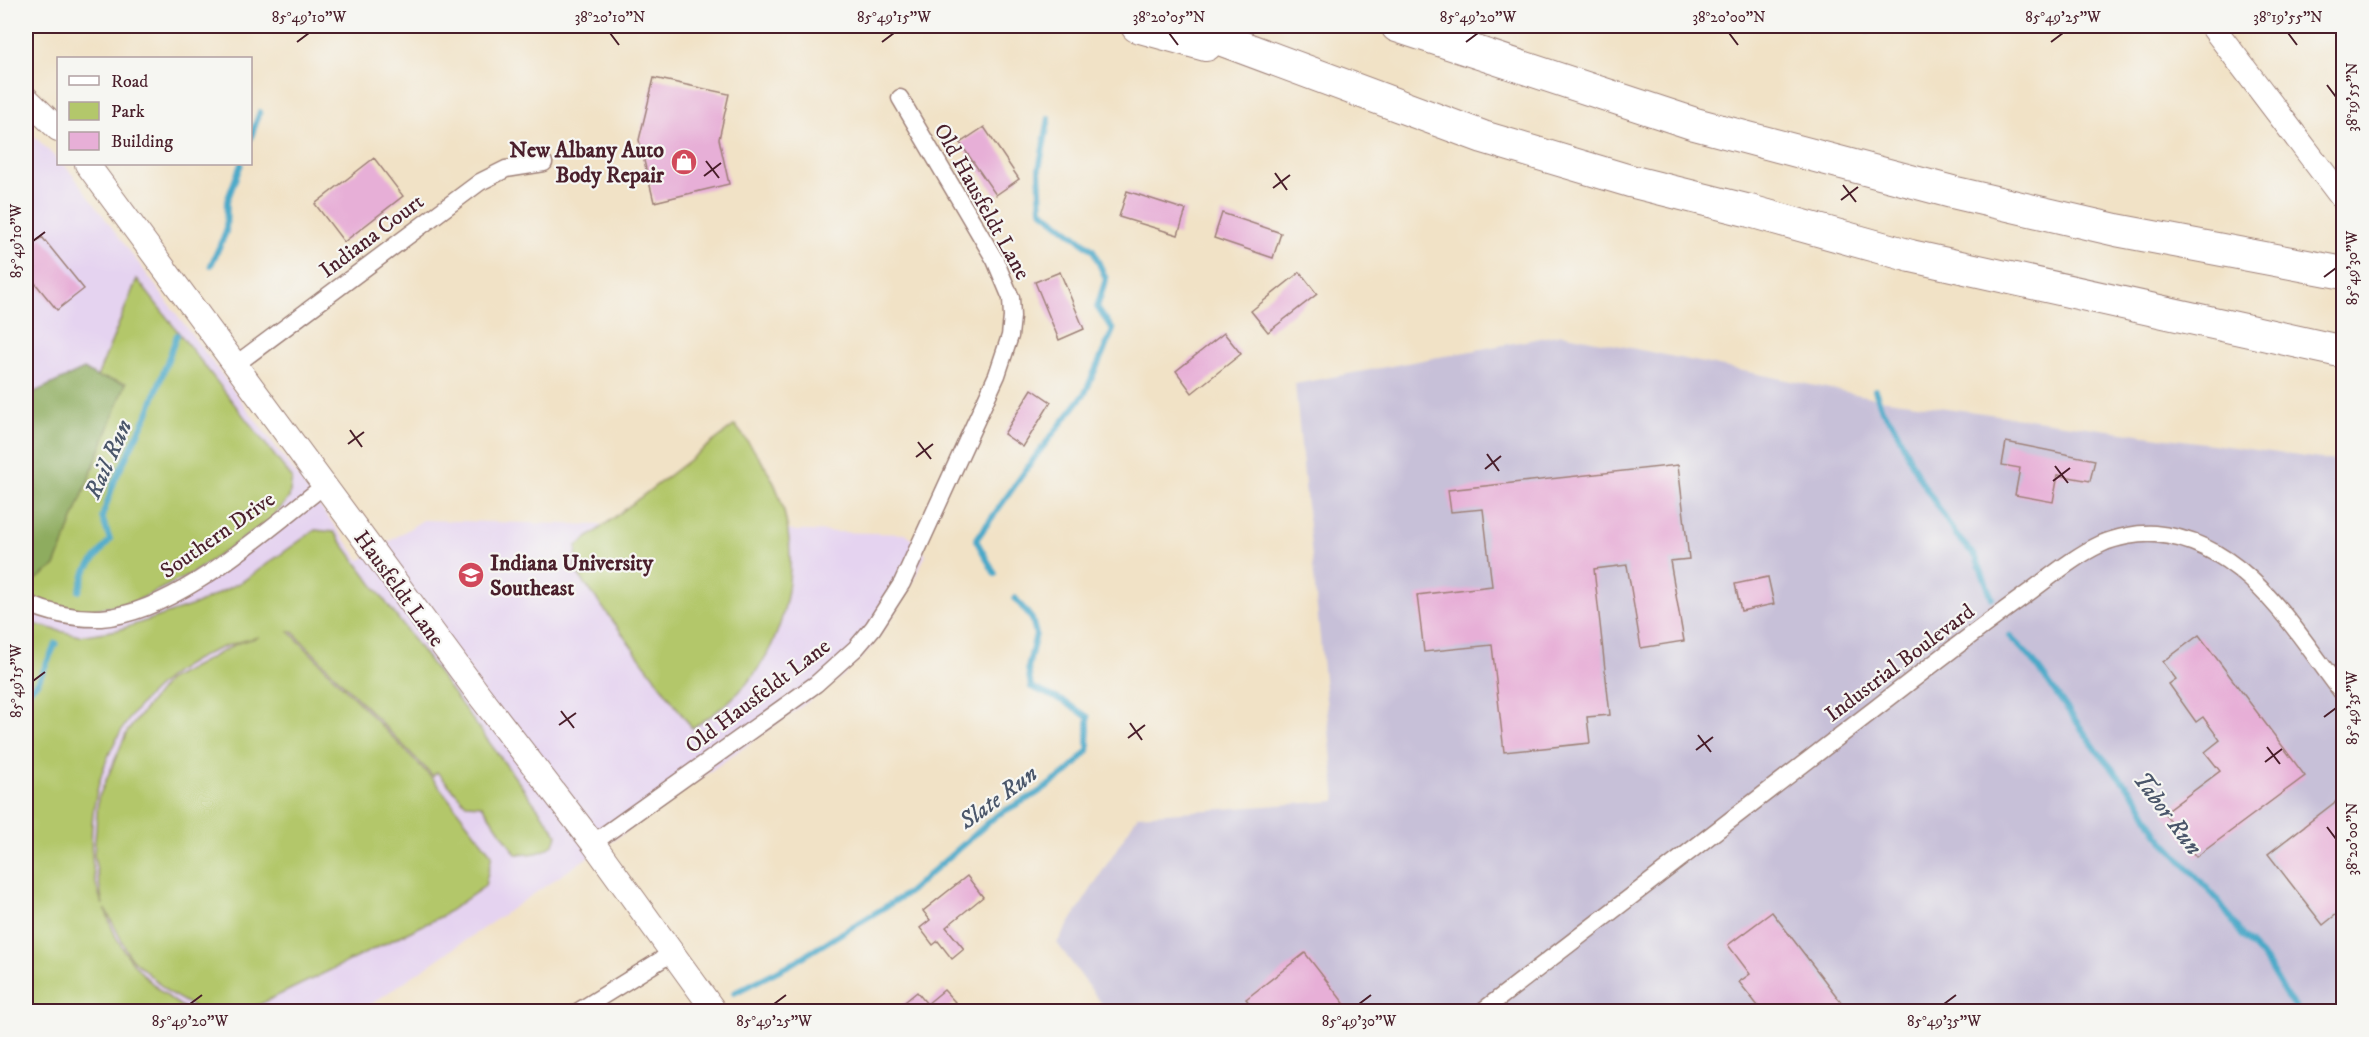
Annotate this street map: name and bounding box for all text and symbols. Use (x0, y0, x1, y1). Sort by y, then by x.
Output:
text: 85°49'10"W (272, 8, 346, 27)
text: 38°20'10"N (575, 8, 645, 27)
text: 85°49'15"W (857, 8, 931, 27)
text: 38°20'05"N (1133, 8, 1205, 27)
text: 85°49'20"W (1440, 8, 1516, 27)
text: 38°20'00"N (1692, 8, 1766, 27)
text: 85°49'25"W (2025, 8, 2101, 27)
text: 38°19'55"N (2253, 8, 2323, 27)
legend (57, 57, 252, 165)
text: 38°19'55"N (2343, 62, 2362, 132)
text: Road (111, 71, 148, 93)
text: Park (111, 101, 145, 123)
street label: Old Hausfeldt Lane (928, 119, 1036, 285)
text: Building (111, 131, 173, 153)
place label: New Albany Auto Body Repair (509, 137, 665, 189)
shop icon: New Albany Auto Body Repair (669, 147, 699, 177)
street label: Indiana Court (315, 188, 429, 284)
text: 85°49'10"W (7, 204, 26, 278)
text: 85°49'30"W (2343, 230, 2362, 305)
water label: Rail Run (78, 415, 140, 504)
street label: Southern Drive (155, 486, 280, 585)
street label: Hausfeldt Lane (348, 526, 450, 652)
place label: Indiana University Southeast (490, 550, 654, 602)
school or university icon: Indiana University Southeast (456, 560, 486, 590)
street label: Industrial Boulevard (1820, 598, 1980, 728)
street label: Old Hausfeldt Lane (680, 633, 836, 760)
text: 85°49'15"W (7, 644, 26, 718)
text: 85°49'35"W (2343, 671, 2362, 745)
water label: Slate Run (952, 759, 1044, 837)
water label: Tabor Run (2126, 766, 2208, 861)
text: 38°20'00"N (2343, 802, 2362, 876)
text: 85°49'20"W (152, 1012, 228, 1031)
text: 85°49'25"W (736, 1012, 812, 1031)
text: 85°49'30"W (1322, 1012, 1397, 1031)
text: 85°49'35"W (1907, 1012, 1981, 1031)

